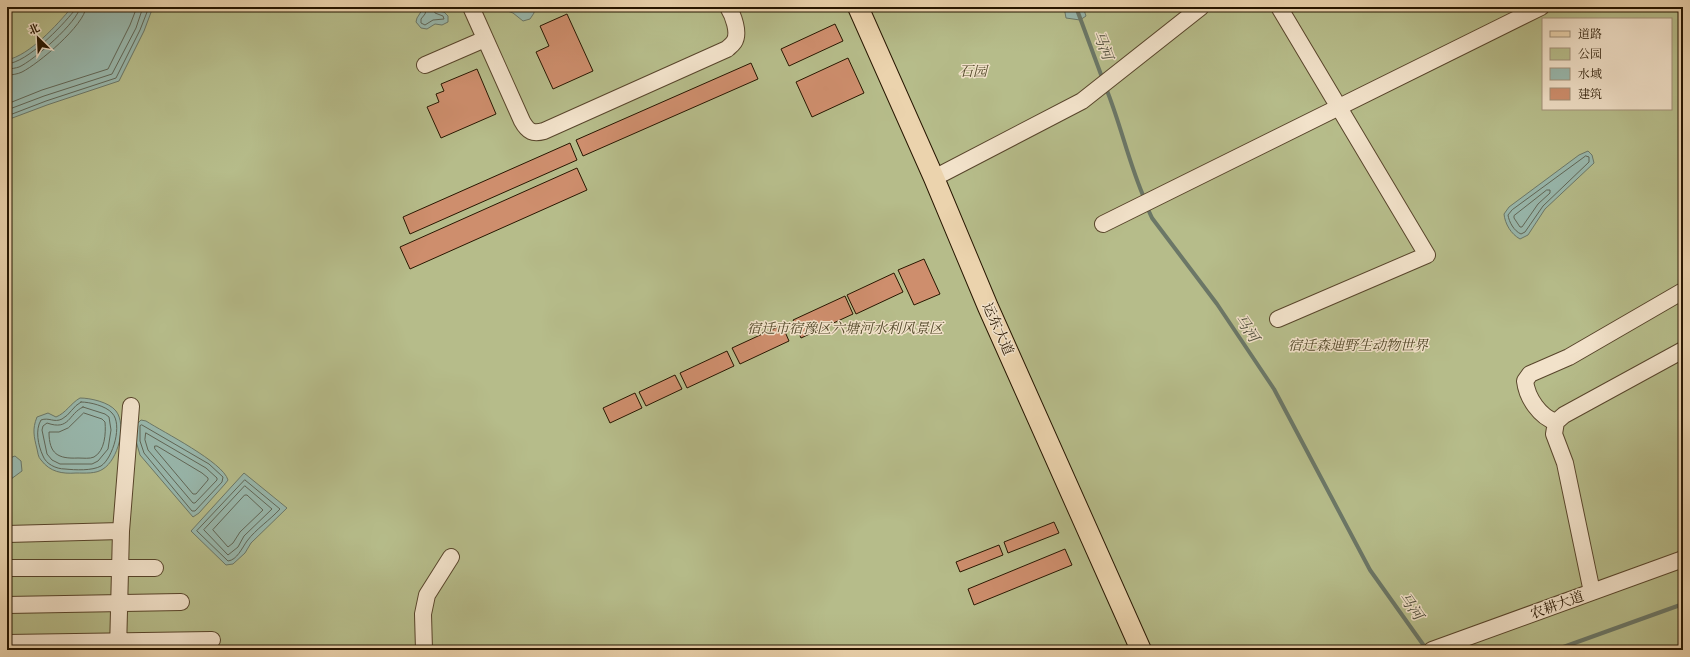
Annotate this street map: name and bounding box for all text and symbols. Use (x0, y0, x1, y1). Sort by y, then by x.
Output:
north arrow (18, 18, 58, 58)
legend (1542, 18, 1672, 110)
text: 北 (26, 20, 42, 38)
text: 道路 (1578, 26, 1602, 42)
water label: 马河 (1088, 27, 1119, 65)
text: 公园 (1578, 46, 1602, 62)
park label: 石园 (959, 62, 989, 81)
text: 水域 (1578, 66, 1602, 82)
text: 建筑 (1578, 86, 1602, 102)
street label: 运东大道 (978, 300, 1018, 358)
water label: 马河 (1230, 310, 1265, 349)
park label: 宿迁市宿豫区六塘河水利风景区 (747, 319, 945, 338)
park label: 宿迁森迪野生动物世界 (1288, 336, 1429, 355)
street label: 农耕大道 (1527, 586, 1587, 624)
water label: 马河 (1394, 588, 1430, 626)

